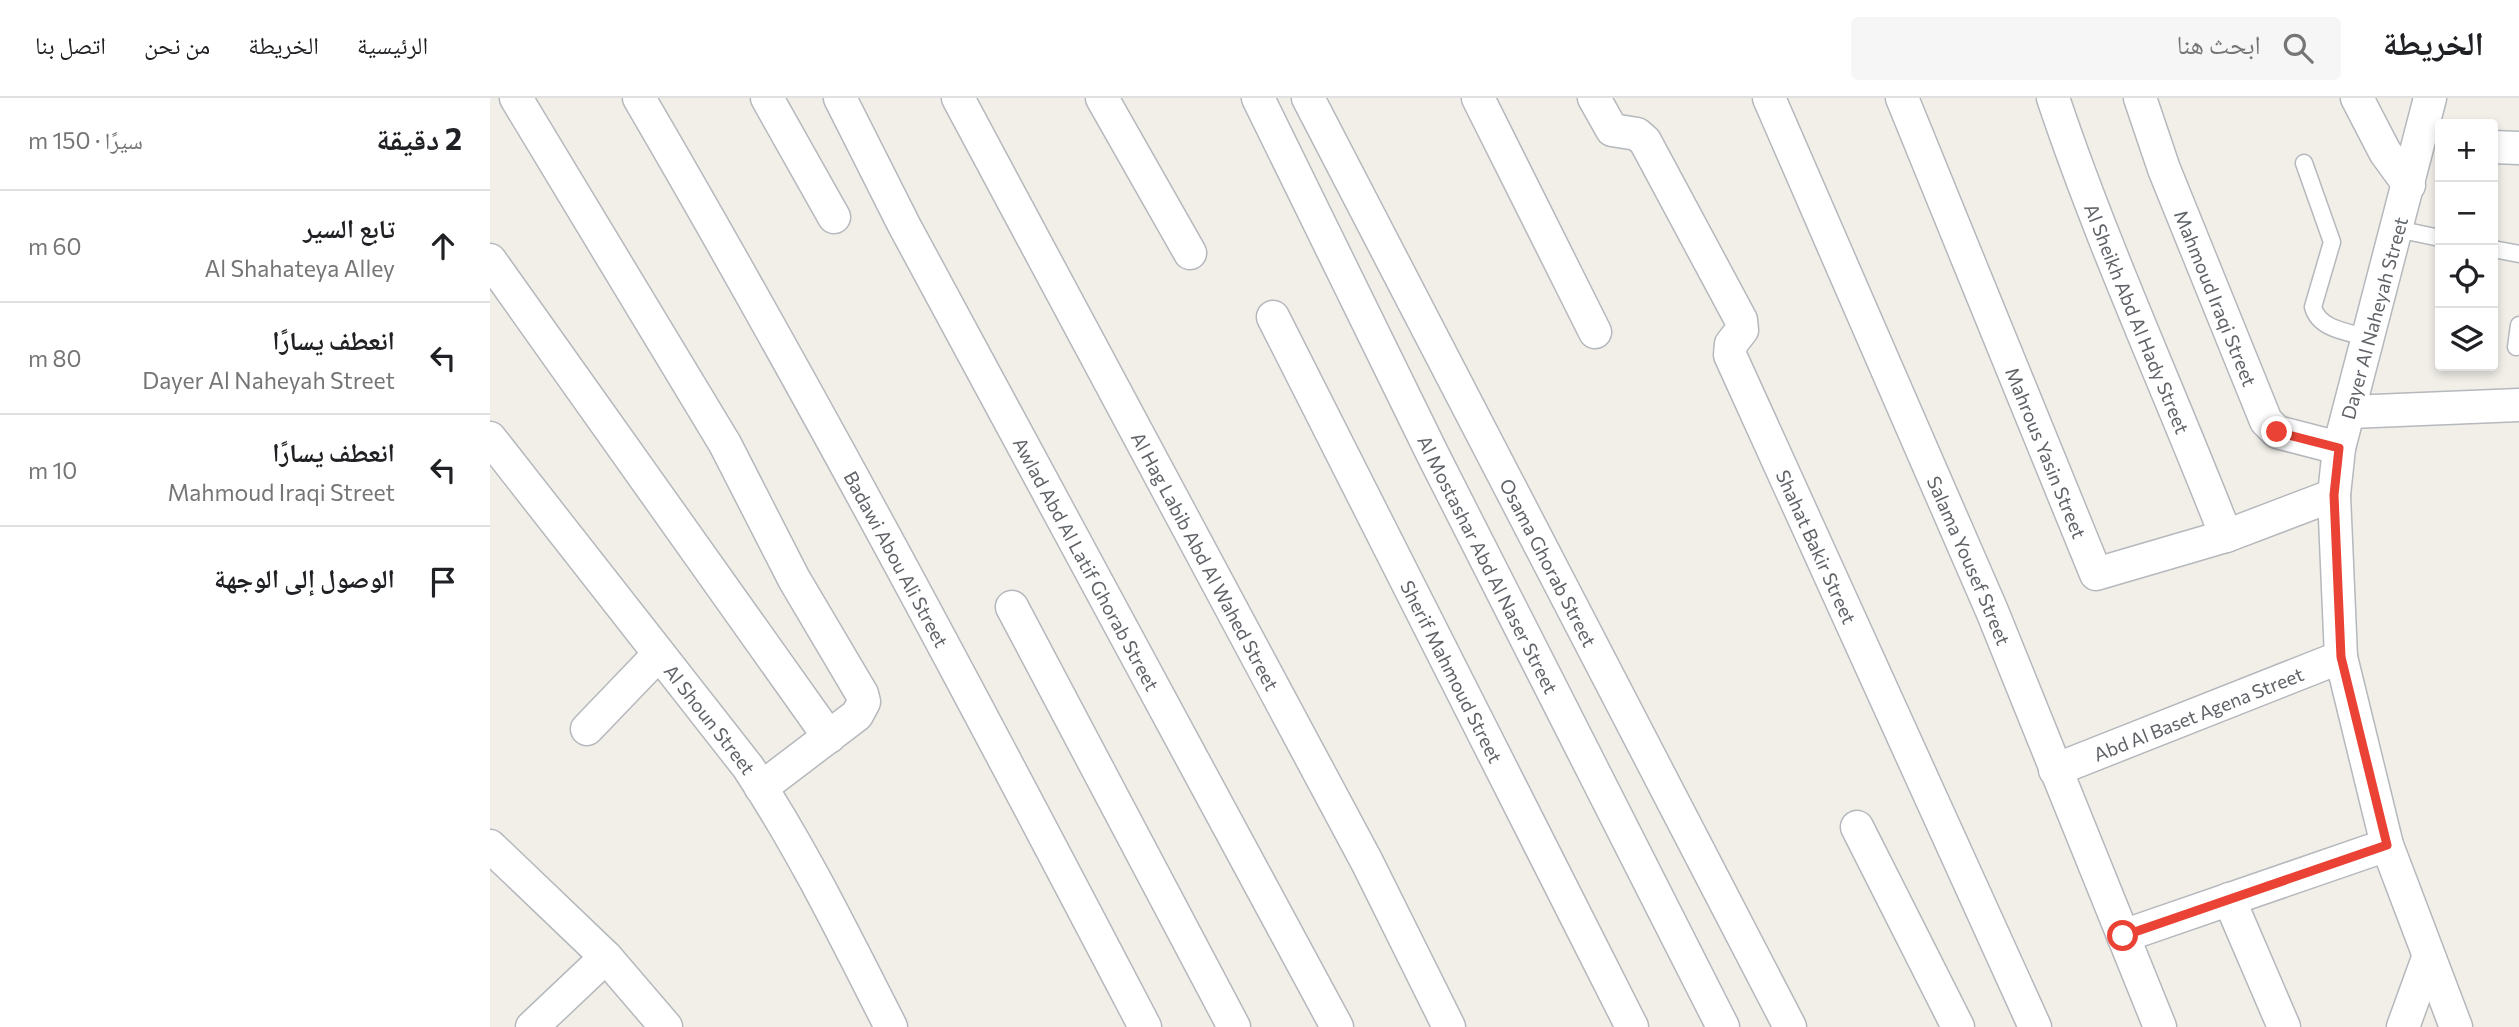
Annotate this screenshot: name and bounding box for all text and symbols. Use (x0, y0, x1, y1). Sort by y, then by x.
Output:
search box (1851, 17, 2341, 80)
text: الخريطة (2383, 21, 2484, 62)
text: ابحث هنا (2176, 28, 2261, 59)
icon: search (2279, 29, 2317, 67)
text: اتصل بنا (35, 30, 106, 59)
text: من نحن (144, 30, 210, 59)
text: الخريطة (248, 30, 319, 59)
text: الرئيسية (357, 30, 428, 59)
text: 2 دقيقة (376, 119, 462, 156)
map controls (2435, 119, 2498, 371)
button: + (2435, 119, 2498, 182)
text: سيرًا · 150 m (28, 126, 143, 154)
button: − (2435, 182, 2498, 245)
street label: Al Sheikh Abd Al Hady Street (2081, 200, 2195, 437)
street label: Mahmoud Iraqi Street (2170, 206, 2262, 390)
text: تابع السير (303, 212, 395, 243)
street label: Dayer Al Naheyah Street (2336, 214, 2412, 422)
icon: ahead (424, 227, 462, 265)
text: 60 m (28, 232, 81, 260)
button: locate (2435, 245, 2498, 308)
text: Al Shahateya Alley (204, 254, 395, 282)
button: layers (2435, 308, 2498, 371)
text: انعطف يسارًا (272, 324, 395, 355)
icon: left (424, 339, 462, 377)
text: 80 m (28, 344, 81, 372)
street label: Mahrous Yasin Street (2001, 364, 2092, 542)
text: Dayer Al Naheyah Street (142, 366, 395, 394)
route end (2261, 416, 2292, 447)
street label: Al Hag Labib Abd Al Wahed Street (1127, 428, 1284, 694)
street label: Al Mostashar Abd Al Naser Street (1414, 431, 1563, 697)
street label: Awlad Abd Al Latif Ghorab Street (1009, 433, 1165, 694)
text: انعطف يسارًا (272, 436, 395, 467)
icon: left (424, 451, 462, 489)
text: 10 m (28, 456, 77, 484)
street label: Shahat Bakir Street (1772, 466, 1862, 627)
street label: Badawi Abou Ali Street (840, 467, 954, 651)
street label: Salama Yousef Street (1923, 472, 2016, 649)
street label: Osama Ghorab Street (1496, 474, 1602, 650)
text: Mahmoud Iraqi Street (167, 478, 395, 506)
text: الوصول إلى الوجهة (214, 562, 395, 593)
icon: arrive (424, 563, 462, 601)
street label: Sherif Mahmoud Street (1396, 576, 1508, 767)
street label: Al Shoun Street (660, 659, 761, 778)
street label: Abd Al Baset Agena Street (2090, 662, 2307, 765)
route start (2107, 920, 2138, 951)

